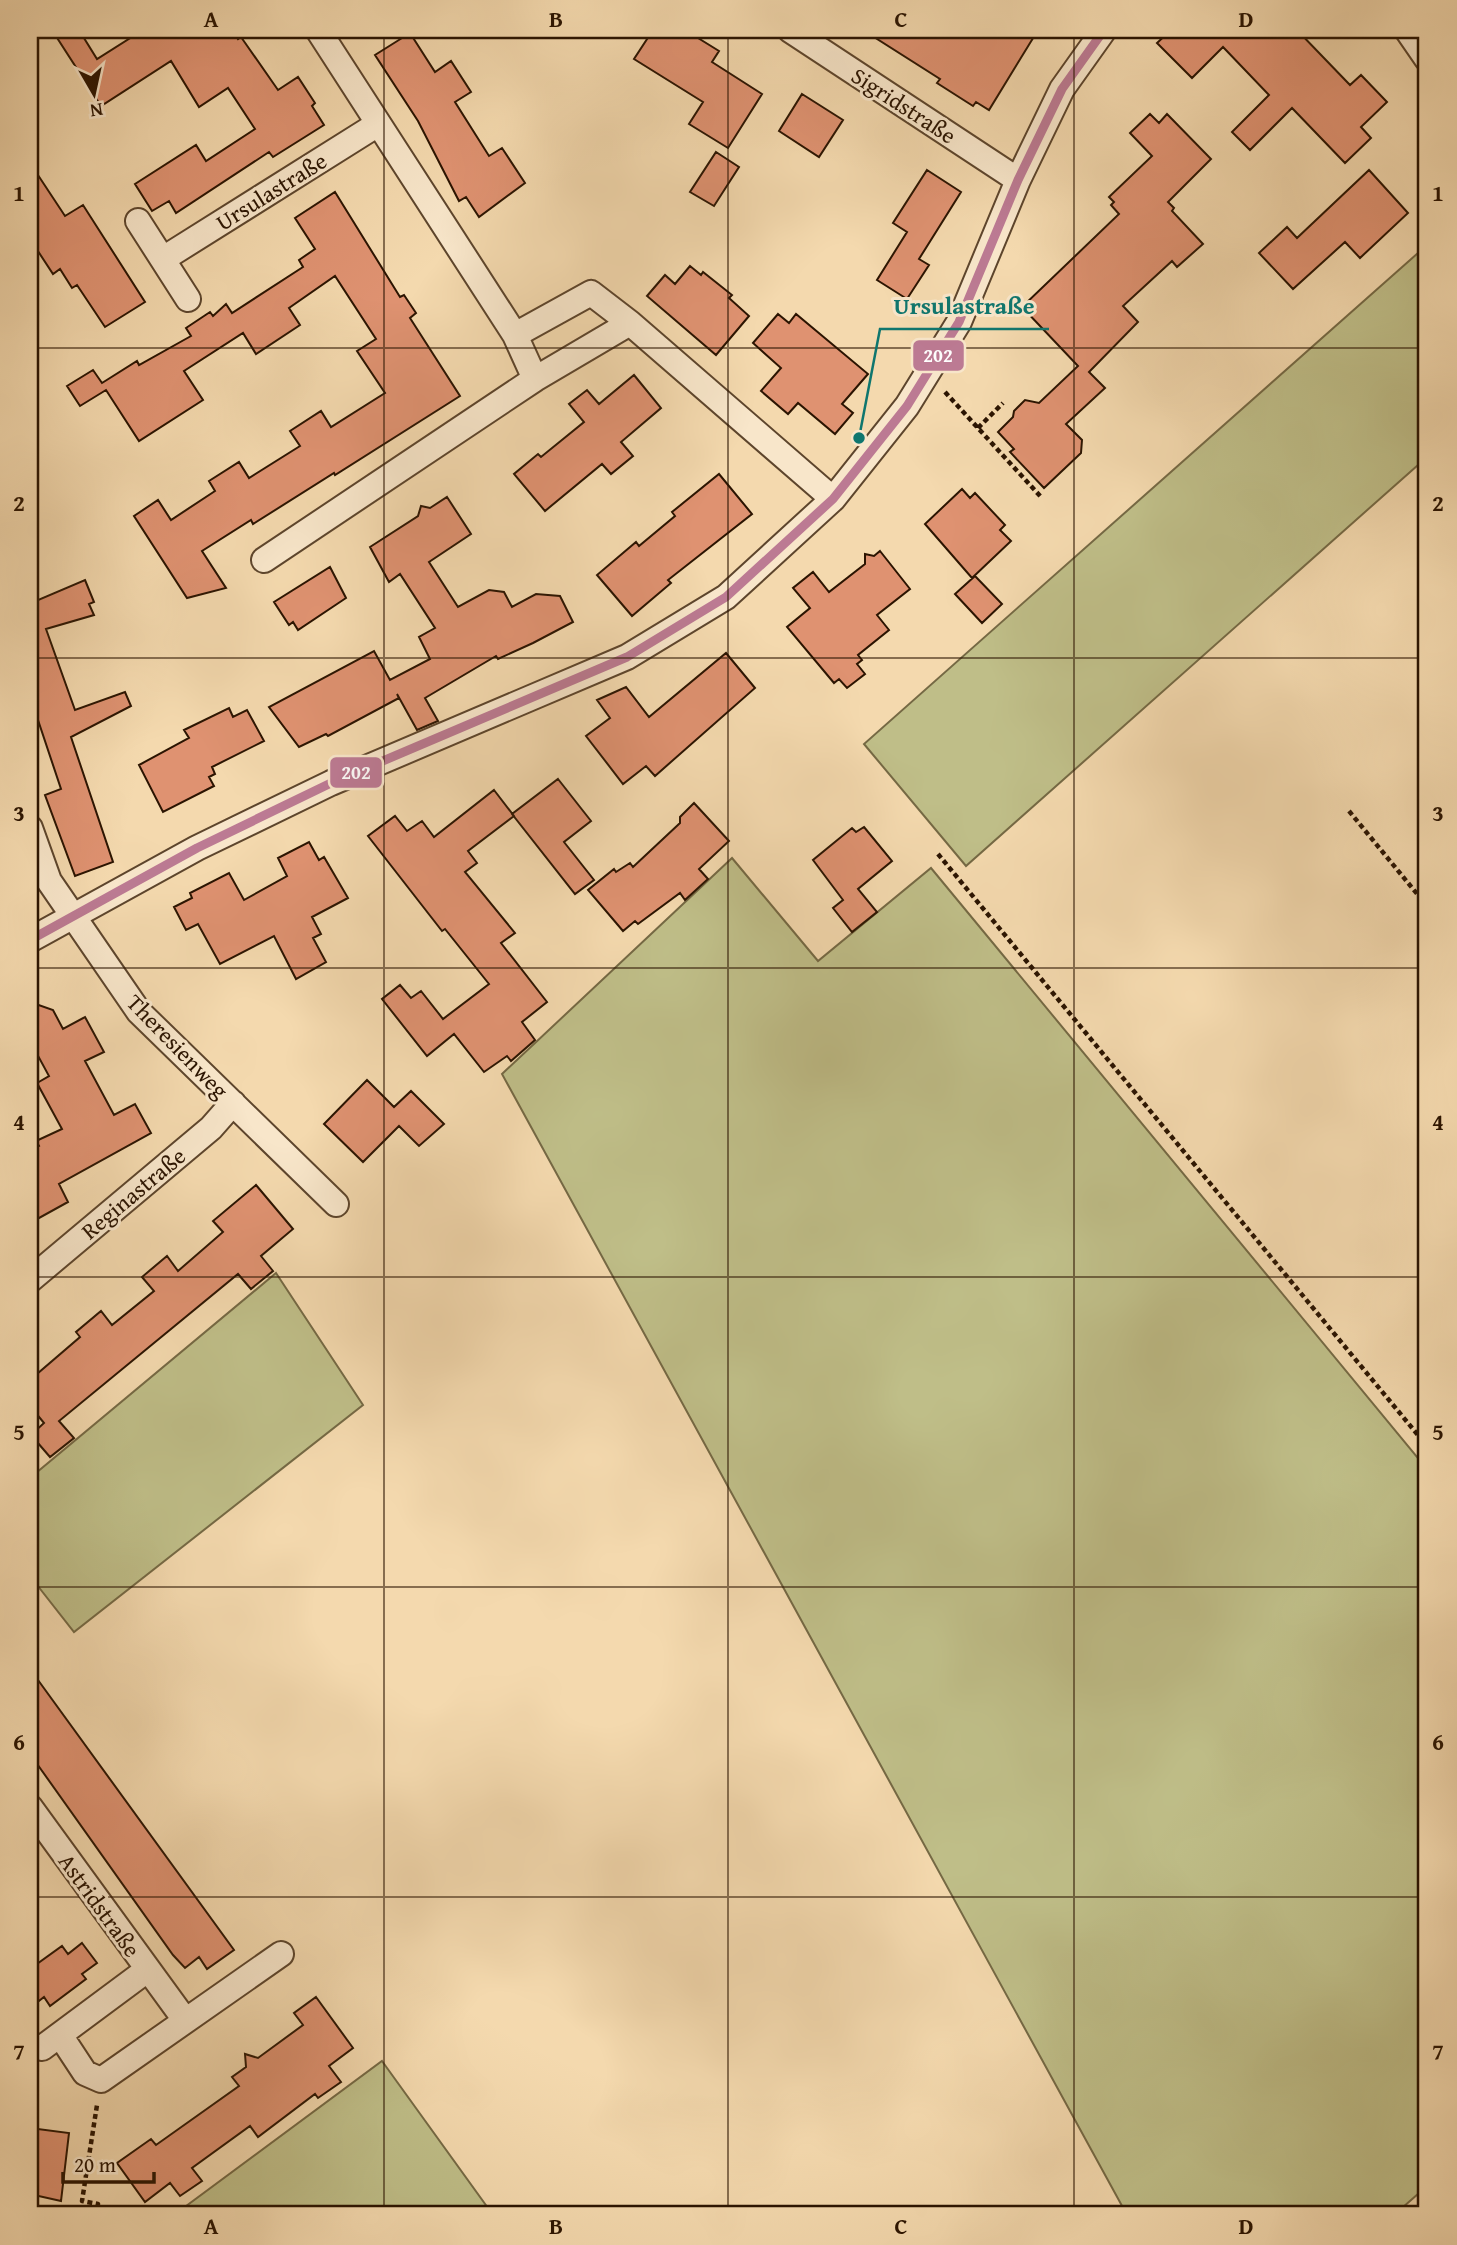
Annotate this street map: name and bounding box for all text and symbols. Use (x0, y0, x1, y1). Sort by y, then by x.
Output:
text: A (204, 2, 219, 35)
text: B (549, 2, 563, 35)
text: C (894, 2, 908, 35)
text: D (1239, 2, 1254, 35)
street label: Sigridstraße (845, 59, 963, 151)
north arrow (60, 60, 130, 130)
text: N (88, 96, 105, 126)
street label: Ursulastraße (209, 144, 333, 238)
text: 1 (13, 176, 25, 209)
text: 1 (1432, 176, 1444, 209)
callout: Ursulastraße (880, 284, 1049, 329)
text: Ursulastraße (894, 288, 1035, 323)
line badge: 202 (912, 339, 965, 372)
text: 202 (923, 341, 953, 369)
text: 2 (13, 486, 25, 519)
text: 2 (1432, 486, 1444, 519)
line badge: 202 (329, 756, 383, 789)
text: 202 (341, 758, 371, 786)
text: 3 (13, 796, 25, 829)
text: 3 (1432, 796, 1444, 829)
street label: Theresienweg (120, 986, 237, 1106)
text: 4 (13, 1105, 25, 1138)
text: 4 (1432, 1105, 1444, 1138)
street label: Reginastraße (74, 1139, 192, 1247)
text: 5 (13, 1415, 25, 1448)
text: 5 (1432, 1415, 1444, 1448)
text: 6 (13, 1725, 25, 1758)
text: 6 (1432, 1725, 1444, 1758)
street label: Astridstraße (51, 1846, 149, 1964)
text: 7 (13, 2035, 25, 2068)
text: 7 (1432, 2035, 1444, 2068)
scale bar (63, 2140, 154, 2184)
text: 20 m (74, 2149, 116, 2180)
text: A (204, 2209, 219, 2242)
text: B (549, 2209, 563, 2242)
text: C (894, 2209, 908, 2242)
text: D (1239, 2209, 1254, 2242)

